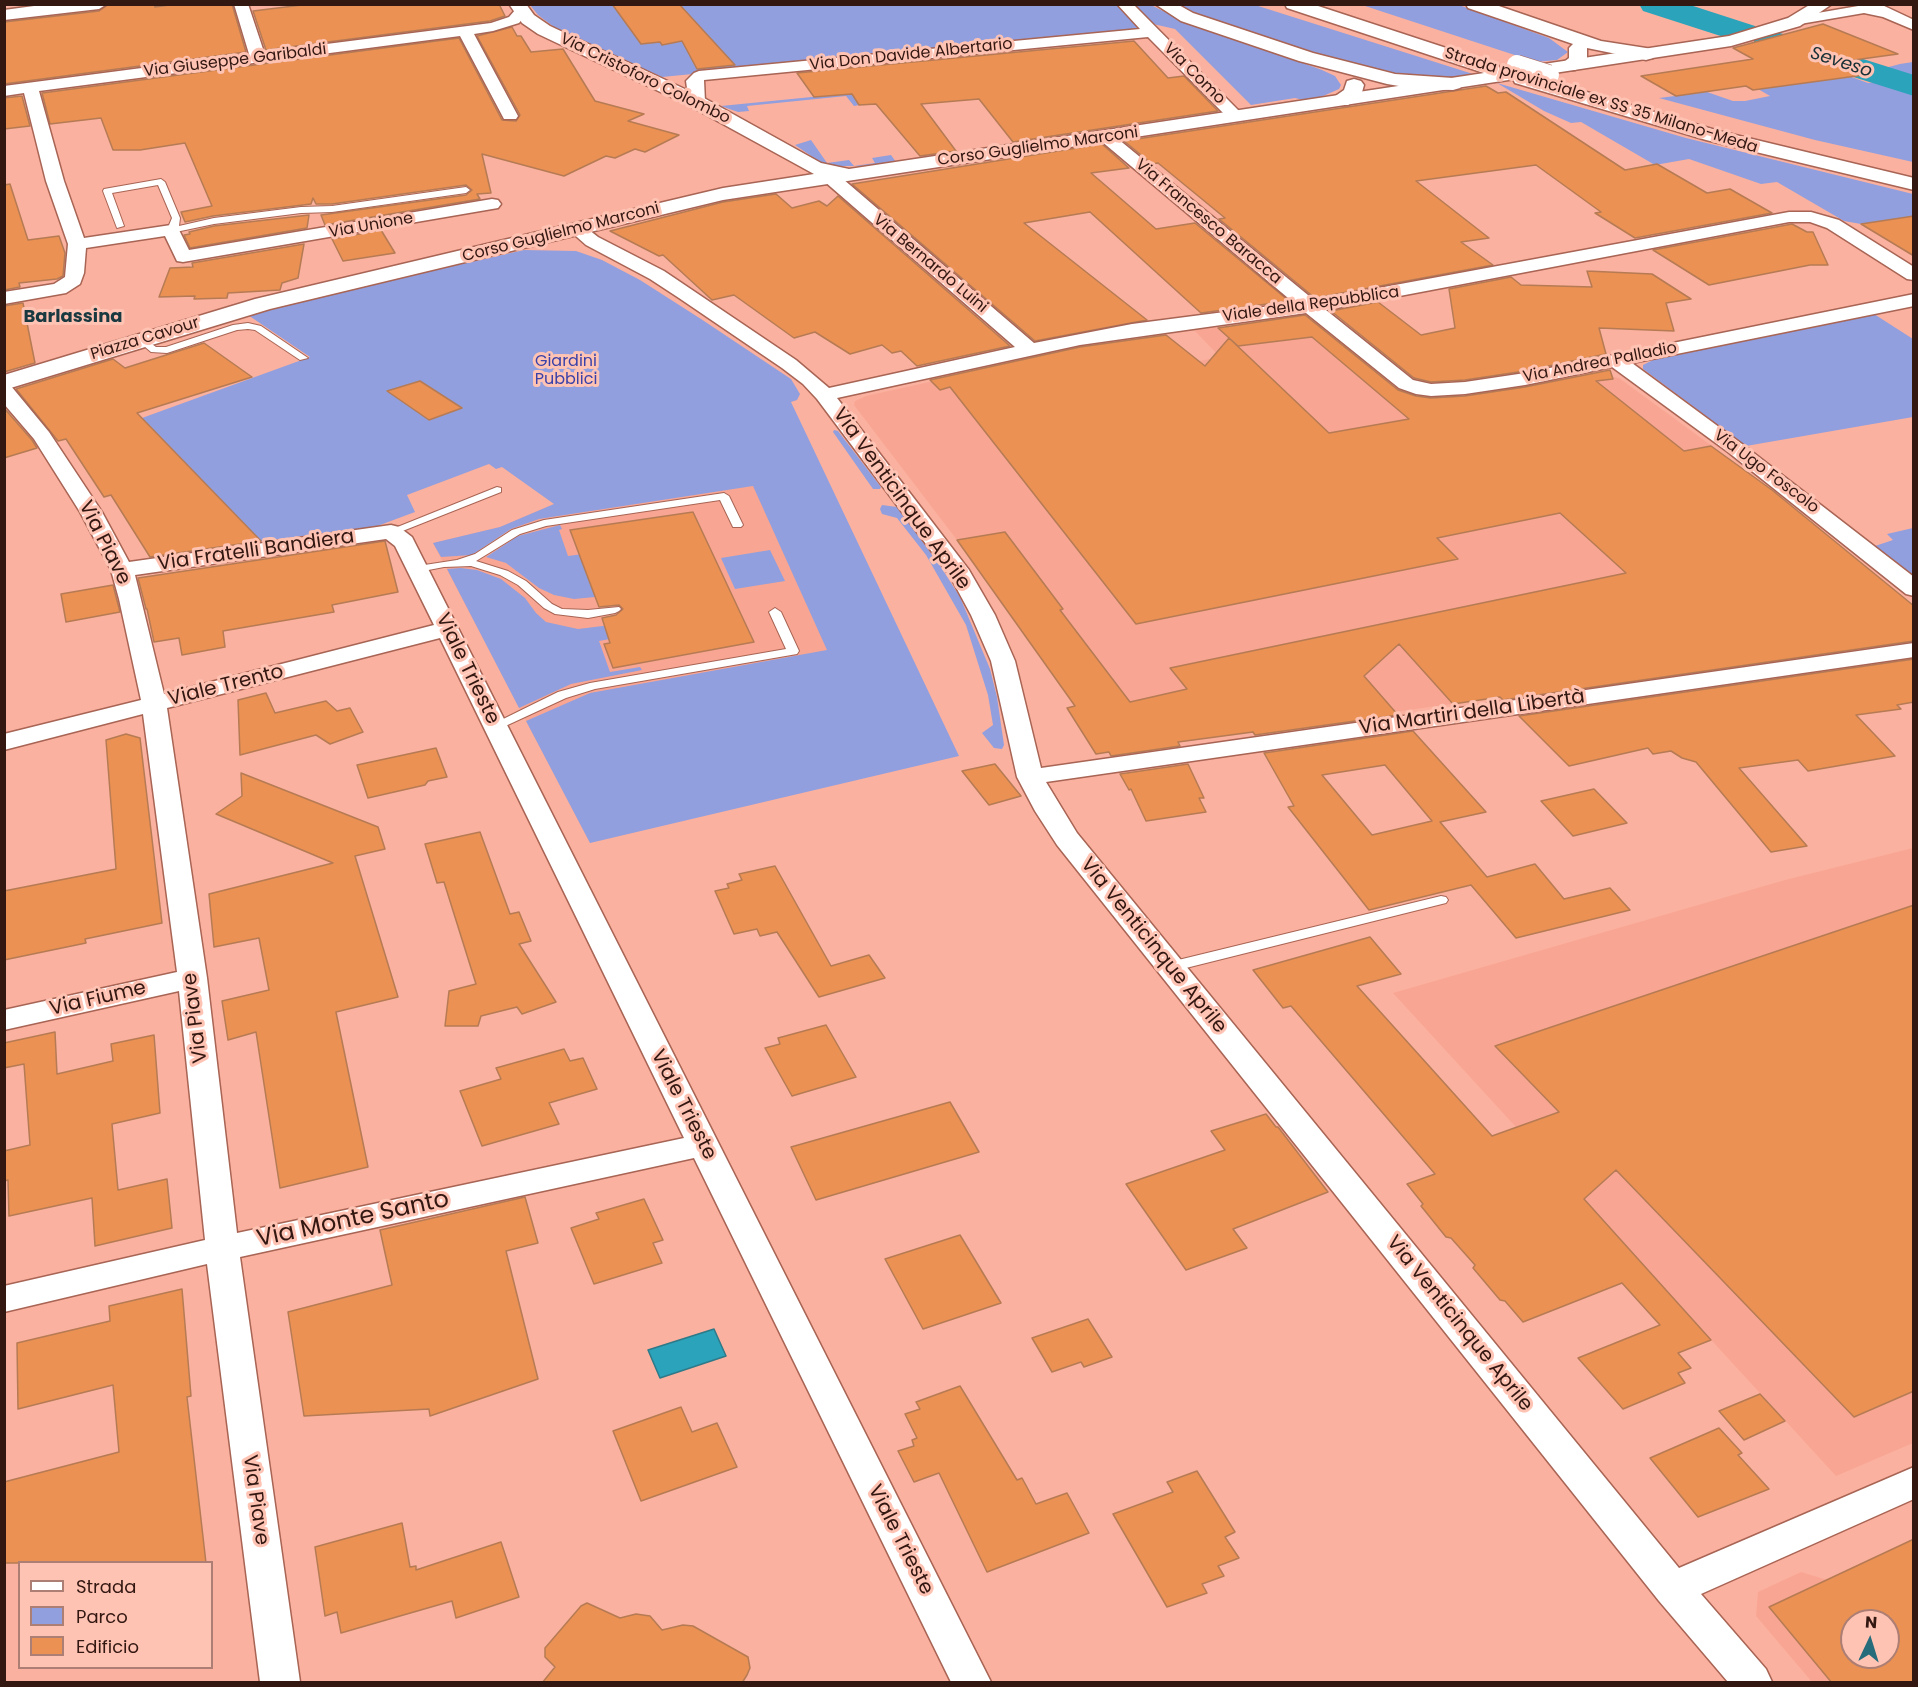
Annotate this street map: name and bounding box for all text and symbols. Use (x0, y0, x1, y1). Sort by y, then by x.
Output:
street label: Via Cristoforo Colombo (557, 29, 733, 129)
street label: Via Don Davide Albertario (808, 35, 1014, 75)
street label: Via Como (1159, 39, 1229, 109)
street label: Via Giuseppe Garibaldi (142, 40, 328, 82)
water label: Seveso (1807, 43, 1875, 83)
street label: Strada provinciale ex SS 35 Milano-Meda (1442, 44, 1760, 158)
street label: Corso Guglielmo Marconi (936, 123, 1140, 171)
street label: Via Francesco Baracca (1131, 155, 1285, 289)
street label: Corso Guglielmo Marconi (461, 199, 661, 267)
street label: Via Unione (327, 209, 415, 243)
street label: Via Bernardo Luini (869, 211, 991, 317)
street label: Viale della Repubblica (1221, 283, 1401, 327)
district label: Barlassina (23, 306, 123, 328)
street label: Piazza Cavour (89, 313, 201, 365)
street label: Via Andrea Palladio (1521, 339, 1679, 387)
park label: Giardini Pubblici (535, 352, 597, 390)
street label: Via Venticinque Aprile (827, 403, 975, 595)
street label: Via Ugo Foscolo (1710, 426, 1822, 518)
street label: Via Piave (73, 497, 135, 589)
street label: Via Fratelli Bandiera (156, 525, 356, 577)
street label: Viale Trieste (430, 610, 504, 728)
street label: Viale Trento (166, 660, 286, 712)
street label: Via Martiri della Libertà (1358, 685, 1586, 741)
street label: Via Venticinque Aprile (1075, 853, 1231, 1039)
street label: Via Piave (179, 971, 213, 1065)
street label: Via Fiume (48, 976, 148, 1022)
street label: Viale Trieste (645, 1046, 721, 1164)
street label: Via Monte Santo (254, 1186, 452, 1254)
street label: Via Venticinque Aprile (1381, 1231, 1537, 1417)
street label: Via Piave (237, 1453, 273, 1547)
street label: Viale Trieste (862, 1481, 938, 1599)
legend (18, 1561, 213, 1669)
text: Strada (76, 1574, 136, 1599)
text: Parco (76, 1604, 128, 1629)
north arrow (1840, 1609, 1900, 1669)
text: N (1864, 1611, 1878, 1634)
text: Edificio (76, 1634, 139, 1659)

